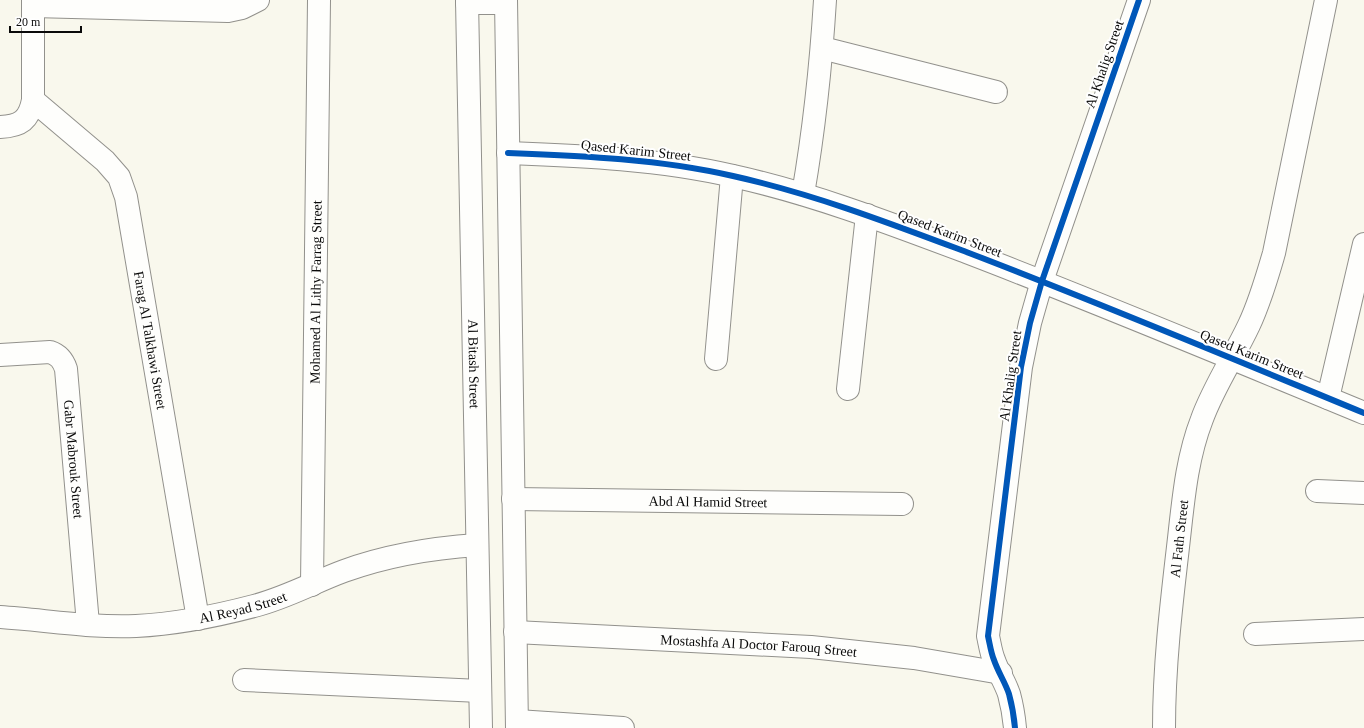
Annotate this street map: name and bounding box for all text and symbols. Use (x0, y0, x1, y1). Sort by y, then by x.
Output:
scale bar (10, 8, 81, 34)
text: 20 m (16, 15, 41, 29)
street label: Al Khalig Street (1082, 18, 1127, 110)
street label: Qased Karim Street (580, 137, 692, 164)
street label: Mohamed Al Lithy Farrag Street (307, 200, 325, 384)
street label: Qased Karim Street (896, 207, 1004, 260)
street label: Farag Al Talkhawi Street (131, 270, 169, 411)
street label: Al Bitash Street (465, 319, 482, 409)
street label: Qased Karim Street (1198, 327, 1306, 382)
street label: Al Khalig Street (997, 329, 1024, 423)
street label: Gabr Mabrouk Street (61, 399, 86, 519)
street label: Abd Al Hamid Street (649, 494, 768, 510)
street label: Al Fath Street (1167, 499, 1191, 579)
street label: Al Reyad Street (198, 589, 289, 626)
street label: Mostashfa Al Doctor Farouq Street (660, 632, 858, 660)

